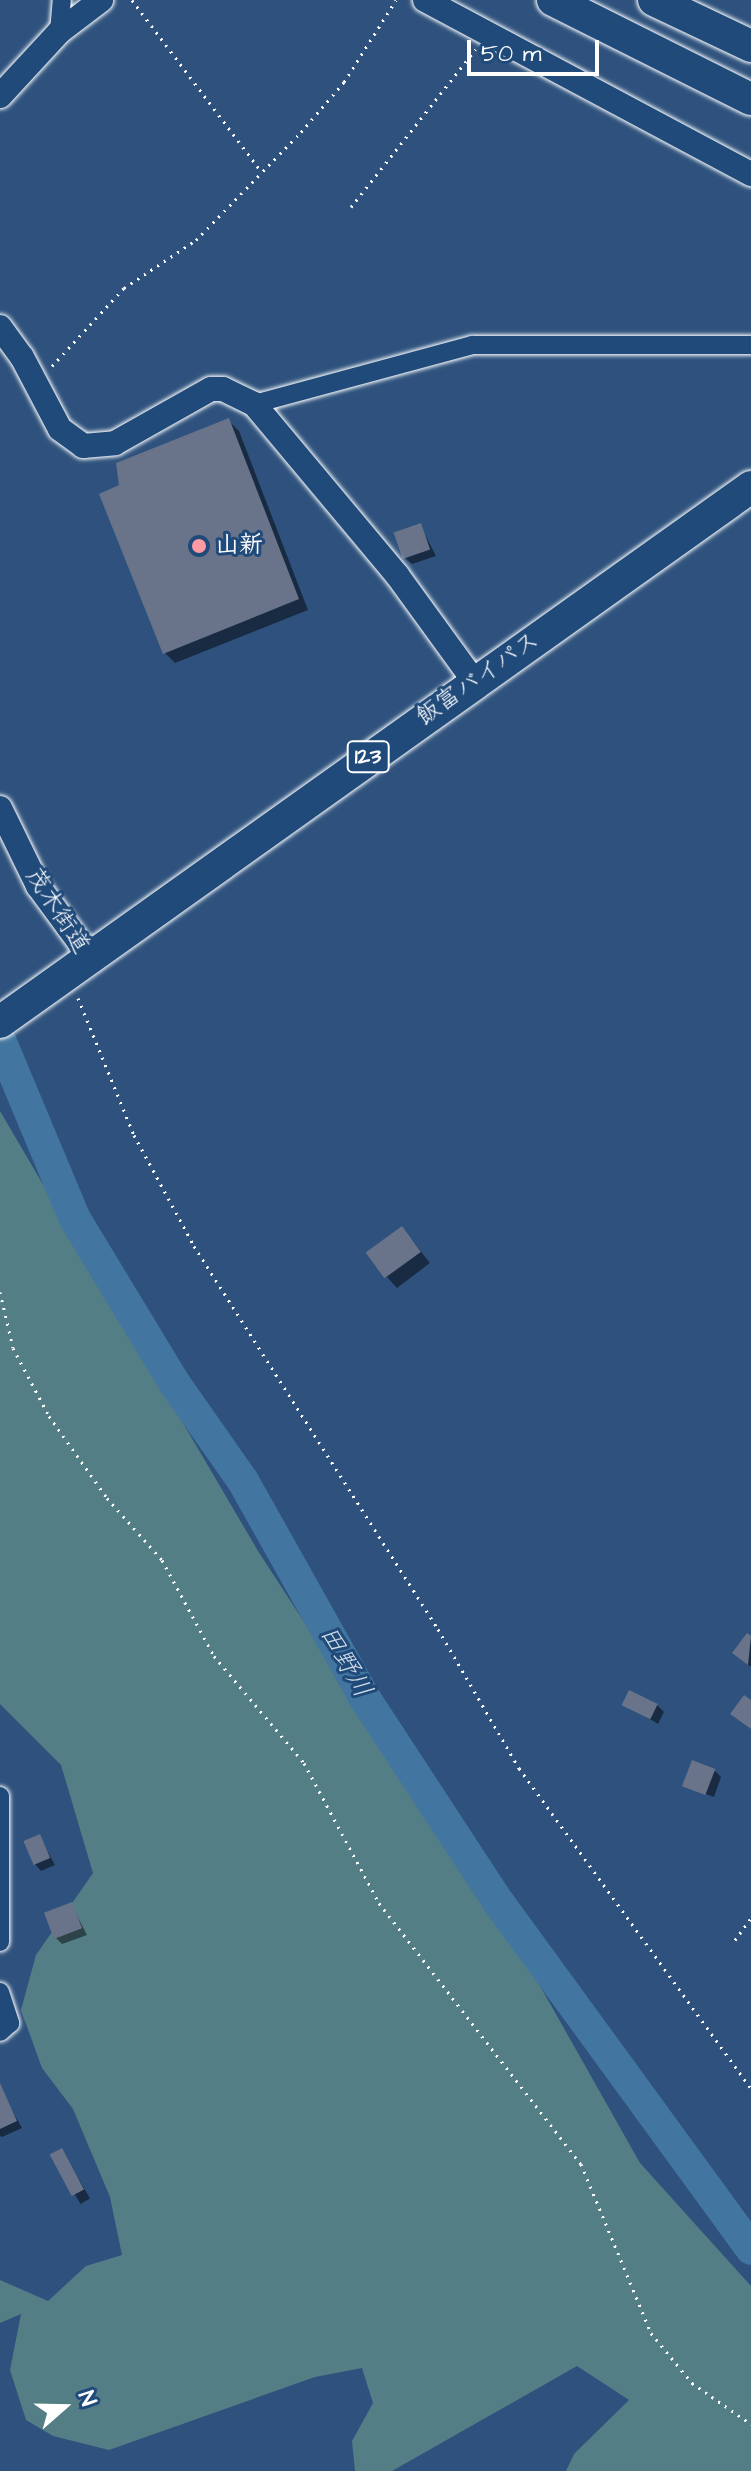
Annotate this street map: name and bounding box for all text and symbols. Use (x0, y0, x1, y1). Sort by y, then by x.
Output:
scale bar (471, 24, 603, 74)
text: 50 m (481, 37, 541, 71)
place label: 山新 (215, 532, 263, 560)
marker: 山新 (190, 537, 208, 555)
street label: 飯富バイパス (411, 626, 545, 732)
road number: 123 (346, 739, 390, 775)
street label: 茂木街道 (19, 863, 95, 959)
water label: 田野川 (312, 1620, 378, 1704)
north arrow (24, 2367, 104, 2447)
text: N (70, 2387, 104, 2410)

